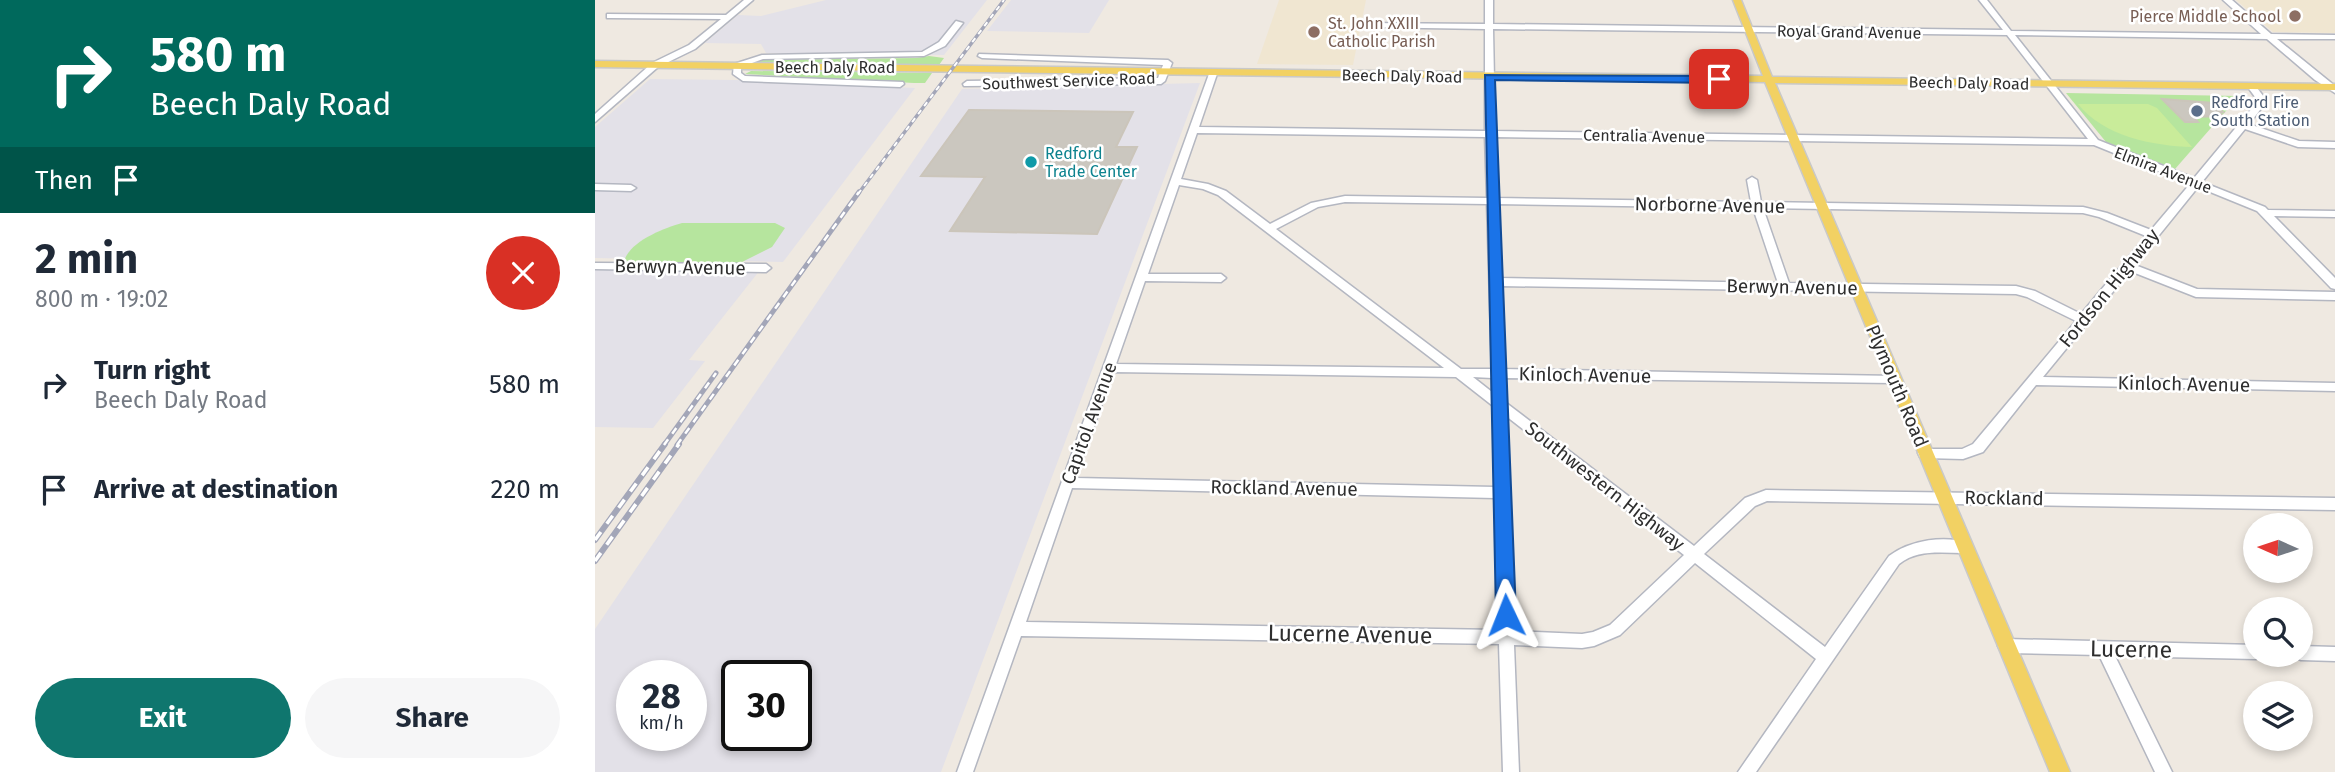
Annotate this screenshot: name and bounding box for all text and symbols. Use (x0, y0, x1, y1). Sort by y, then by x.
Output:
place label: Pierce Middle School (2130, 7, 2281, 26)
marker: Pierce Middle School (2287, 8, 2303, 24)
place label: St. John XXIII Catholic Parish (1328, 14, 1436, 51)
street label: Royal Grand Avenue (1777, 21, 1921, 43)
marker: St. John XXIII Catholic Parish (1306, 24, 1322, 40)
text: 580 m (150, 25, 286, 84)
icon: right (35, 28, 126, 119)
pin (1689, 49, 1749, 109)
street label: Beech Daly Road (775, 58, 895, 77)
icon: arrive (1700, 60, 1738, 98)
street label: Beech Daly Road (1342, 65, 1462, 87)
street label: Southwest Service Road (982, 68, 1156, 94)
street label: Beech Daly Road (1909, 72, 2029, 94)
text: Beech Daly Road (150, 85, 391, 123)
place label: Redford Fire South Station (2211, 93, 2310, 130)
marker: Redford Fire South Station (2189, 103, 2205, 119)
street label: Centralia Avenue (1583, 125, 1705, 147)
street label: Elmira Avenue (2112, 143, 2214, 197)
place label: Redford Trade Center (1045, 144, 1138, 181)
marker: Redford Trade Center (1023, 154, 1039, 170)
icon: arrive (107, 161, 145, 199)
text: Then (35, 165, 93, 196)
street label: Norborne Avenue (1634, 192, 1786, 218)
street label: Fordson Highway (2054, 223, 2164, 352)
text: 2 min (35, 234, 138, 284)
button: close (486, 236, 560, 310)
street label: Berwyn Avenue (614, 254, 746, 280)
street label: Berwyn Avenue (1726, 274, 1858, 300)
text: 800 m · 19:02 (35, 285, 168, 313)
street label: Plymouth Road (1861, 321, 1933, 451)
text: Turn right (94, 355, 211, 386)
street label: Capitol Avenue (1056, 359, 1122, 487)
street label: Kinloch Avenue (1519, 362, 1651, 388)
icon: right (35, 366, 73, 404)
text: 580 m (489, 369, 560, 400)
street label: Kinloch Avenue (2118, 371, 2250, 397)
text: Beech Daly Road (94, 386, 267, 414)
street label: Southwestern Highway (1521, 417, 1690, 556)
icon: arrive (35, 471, 73, 509)
text: Arrive at destination (94, 474, 338, 505)
text: 220 m (491, 474, 560, 505)
street label: Rockland Avenue (1210, 475, 1358, 501)
street label: Rockland (1964, 486, 2044, 510)
north arrow (2243, 513, 2313, 583)
map controls (2243, 513, 2313, 751)
position arrow (1469, 578, 1543, 652)
button: search (2243, 597, 2313, 667)
street label: Lucerne Avenue (1267, 619, 1433, 649)
street label: Lucerne (2090, 634, 2172, 664)
speed limit sign: 30 (721, 660, 812, 751)
text: 28 (642, 675, 681, 717)
button: Exit (35, 678, 291, 758)
button: Share (305, 678, 560, 758)
button: layers (2243, 681, 2313, 751)
text: km/h (639, 712, 684, 734)

